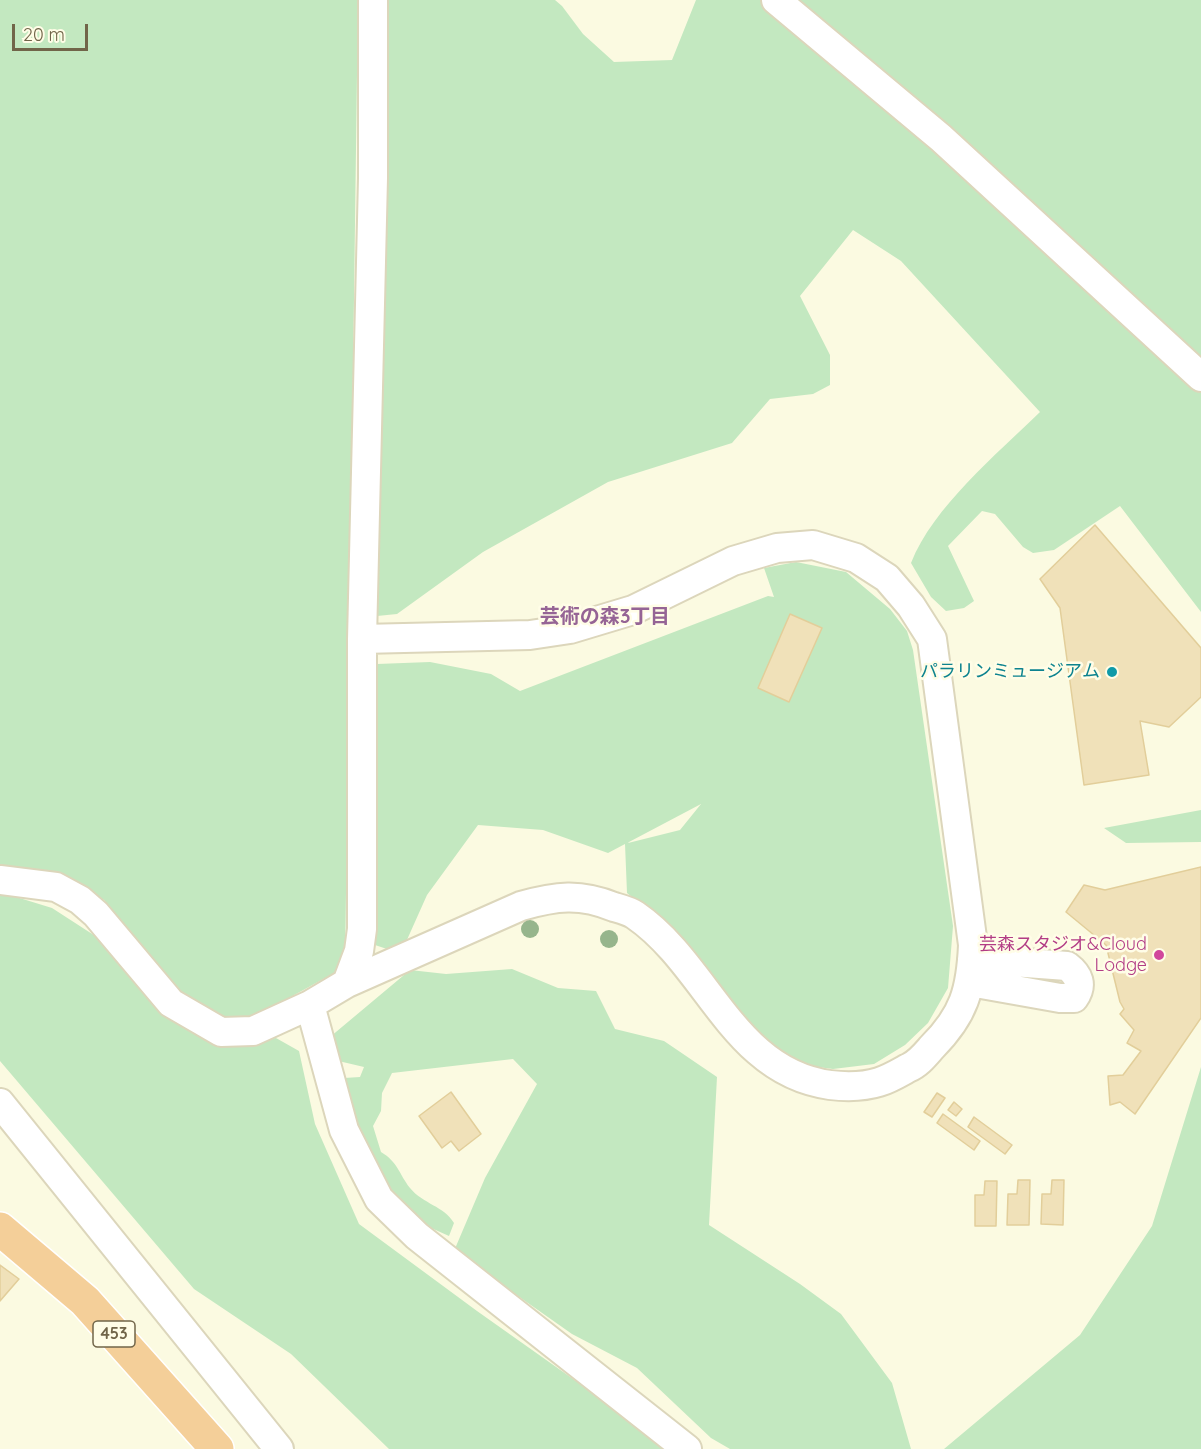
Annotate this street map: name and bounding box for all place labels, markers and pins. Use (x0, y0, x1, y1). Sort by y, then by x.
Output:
place label: パラリンミュージアム (920, 661, 1100, 683)
marker: パラリンミュージアム (1105, 665, 1119, 679)
place label: 芸森スタジオ&Cloud Lodge (979, 934, 1147, 976)
marker: 芸森スタジオ&Cloud Lodge (1152, 948, 1166, 962)

